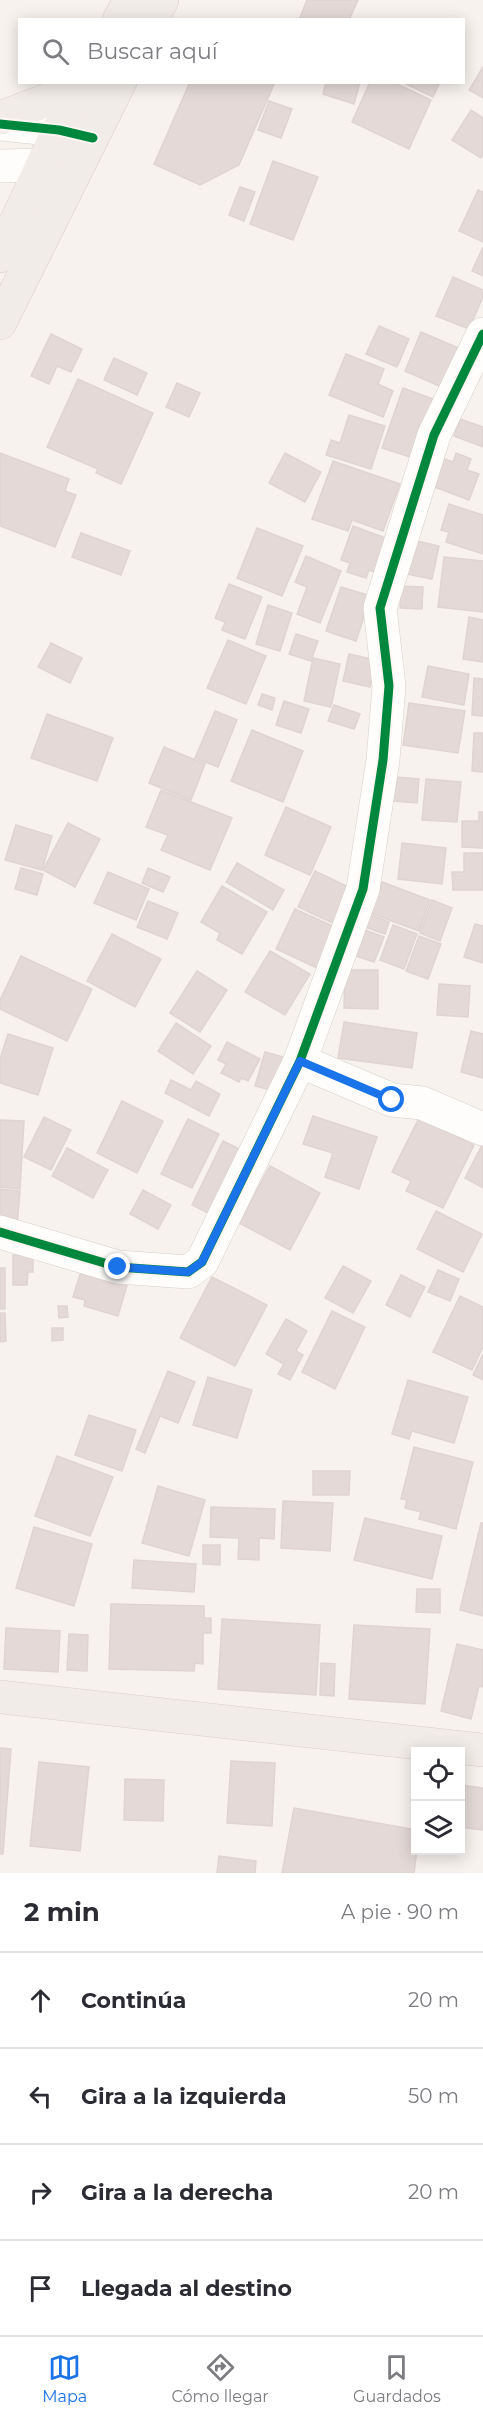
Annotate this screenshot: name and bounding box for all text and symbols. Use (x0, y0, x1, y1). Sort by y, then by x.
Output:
search box (18, 18, 465, 84)
icon: search (39, 35, 72, 68)
text: Buscar aquí (87, 38, 218, 65)
route start (378, 1086, 404, 1112)
route end (104, 1253, 130, 1279)
map controls (411, 1747, 465, 1855)
button: locate (411, 1747, 465, 1801)
button: layers (411, 1801, 465, 1855)
text: 2 min (24, 1896, 100, 1928)
text: A pie · 90 m (341, 1900, 459, 1924)
icon: ahead (24, 1984, 57, 2017)
text: Continúa (81, 1987, 186, 2014)
text: 20 m (408, 1988, 459, 2012)
icon: left (24, 2080, 57, 2113)
text: Gira a la izquierda (81, 2083, 287, 2110)
text: 50 m (408, 2084, 459, 2108)
icon: right (24, 2176, 57, 2209)
text: Gira a la derecha (81, 2179, 273, 2206)
text: 20 m (408, 2180, 459, 2204)
icon: arrive (24, 2272, 57, 2305)
text: Llegada al destino (81, 2275, 292, 2302)
tab: Mapa (42, 2351, 87, 2406)
tab: Cómo llegar (171, 2351, 269, 2406)
tab: Guardados (353, 2351, 441, 2406)

